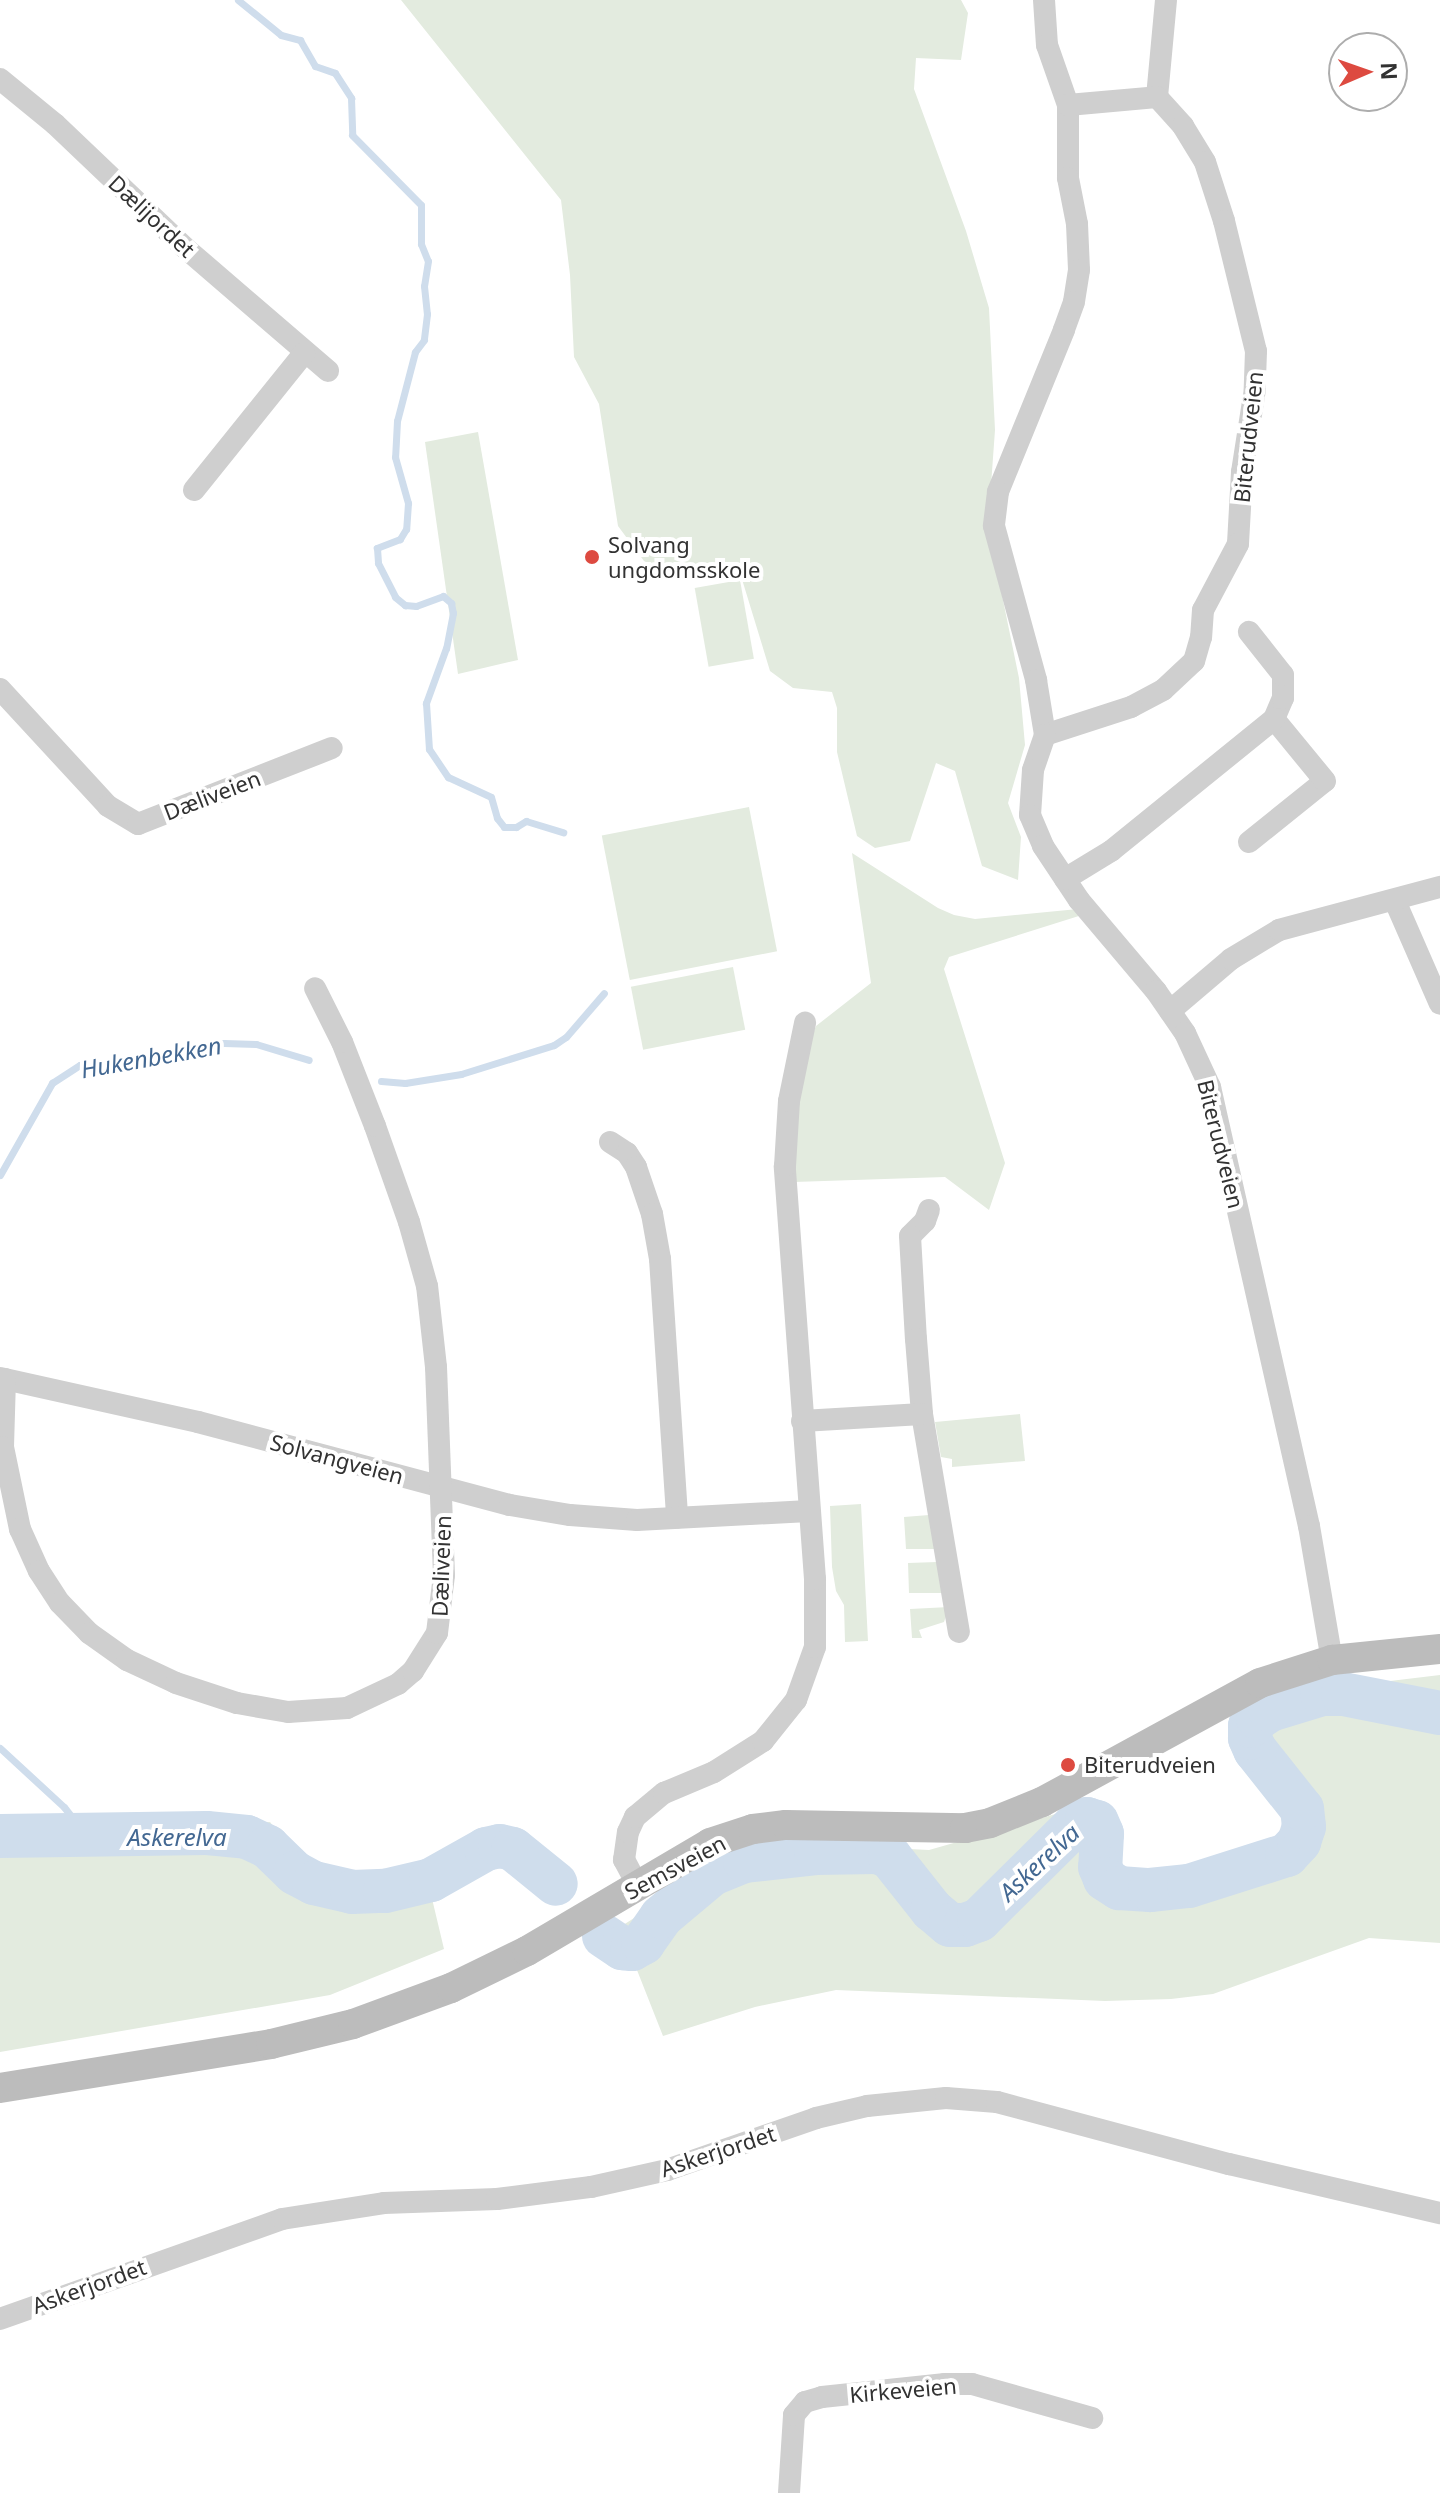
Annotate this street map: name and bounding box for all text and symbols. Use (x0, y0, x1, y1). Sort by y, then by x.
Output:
north arrow (1328, 32, 1408, 112)
text: N (1375, 62, 1405, 81)
street label: Dælijordet (104, 170, 200, 262)
street label: Biterudveien (1228, 370, 1268, 504)
place label: Solvang ungdomsskole (608, 531, 760, 582)
marker: Solvang ungdomsskole (583, 548, 601, 566)
street label: Dæliveien (160, 764, 264, 826)
water label: Hukenbekken (78, 1030, 224, 1084)
street label: Biterudveien (1192, 1077, 1250, 1211)
street label: Solvangveien (267, 1429, 407, 1489)
street label: Dæliveien (426, 1515, 456, 1617)
place label: Biterudveien (1084, 1752, 1216, 1778)
marker: Biterudveien (1059, 1756, 1077, 1774)
water label: Askerelva (993, 1818, 1085, 1906)
water label: Askerelva (127, 1823, 227, 1851)
street label: Semsveien (620, 1829, 730, 1905)
street label: Askerjordet (657, 2120, 779, 2182)
street label: Askerjordet (28, 2253, 150, 2319)
street label: Kirkeveien (848, 2372, 958, 2408)

